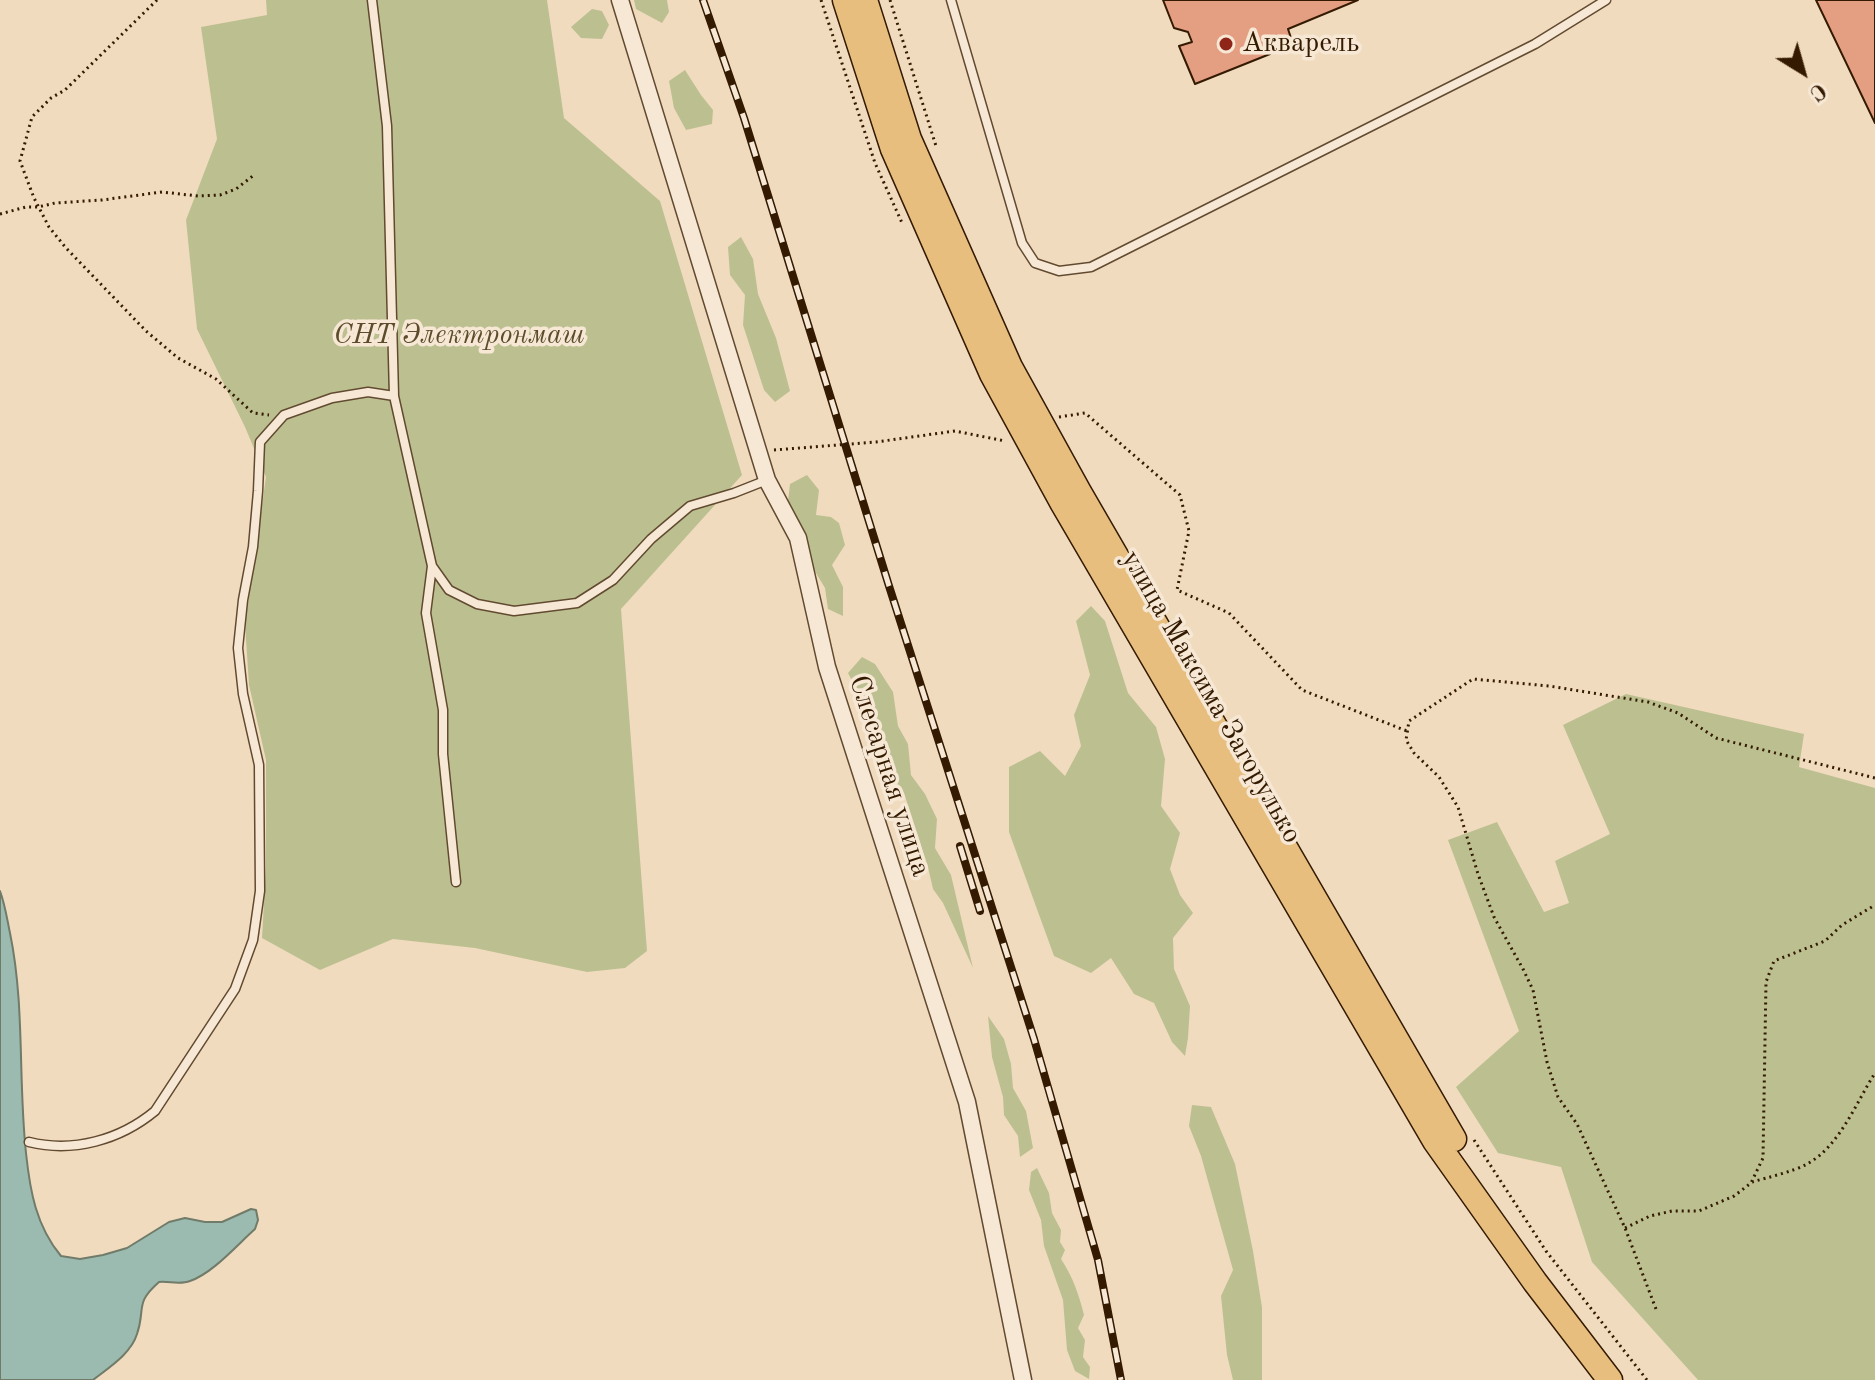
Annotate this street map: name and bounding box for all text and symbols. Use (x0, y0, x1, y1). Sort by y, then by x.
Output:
place label: Акварель (1242, 27, 1359, 61)
north arrow (1763, 32, 1843, 112)
marker: Акварель (1217, 35, 1235, 53)
text: С (1805, 78, 1830, 104)
park label: СНТ Электронмаш (333, 319, 585, 353)
street label: улица Максима Загорулько (1113, 545, 1309, 849)
street label: Слесарная улица (841, 671, 937, 881)

